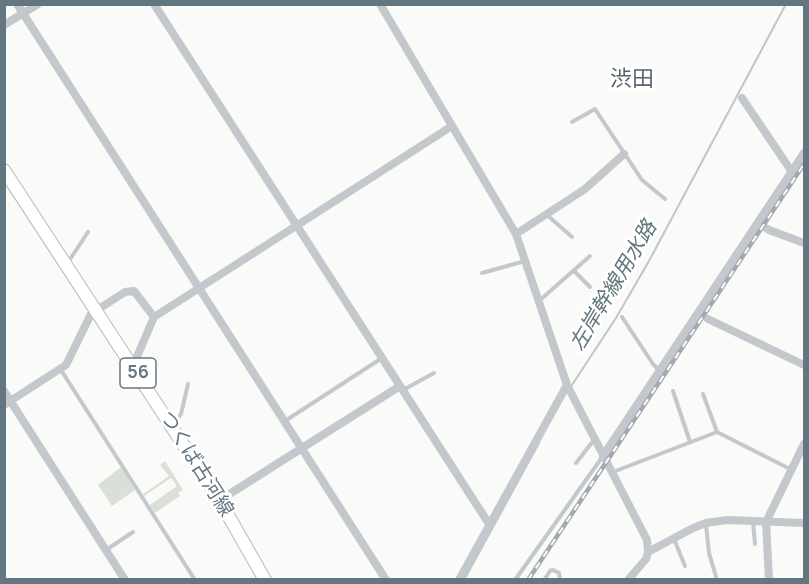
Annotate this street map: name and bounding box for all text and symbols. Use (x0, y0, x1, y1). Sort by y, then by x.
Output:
district label: 渋田 (610, 67, 654, 93)
water label: 左岸幹線用水路 (565, 217, 663, 355)
road number: 56 (120, 358, 156, 388)
street label: つくば古河線 (154, 407, 238, 521)

